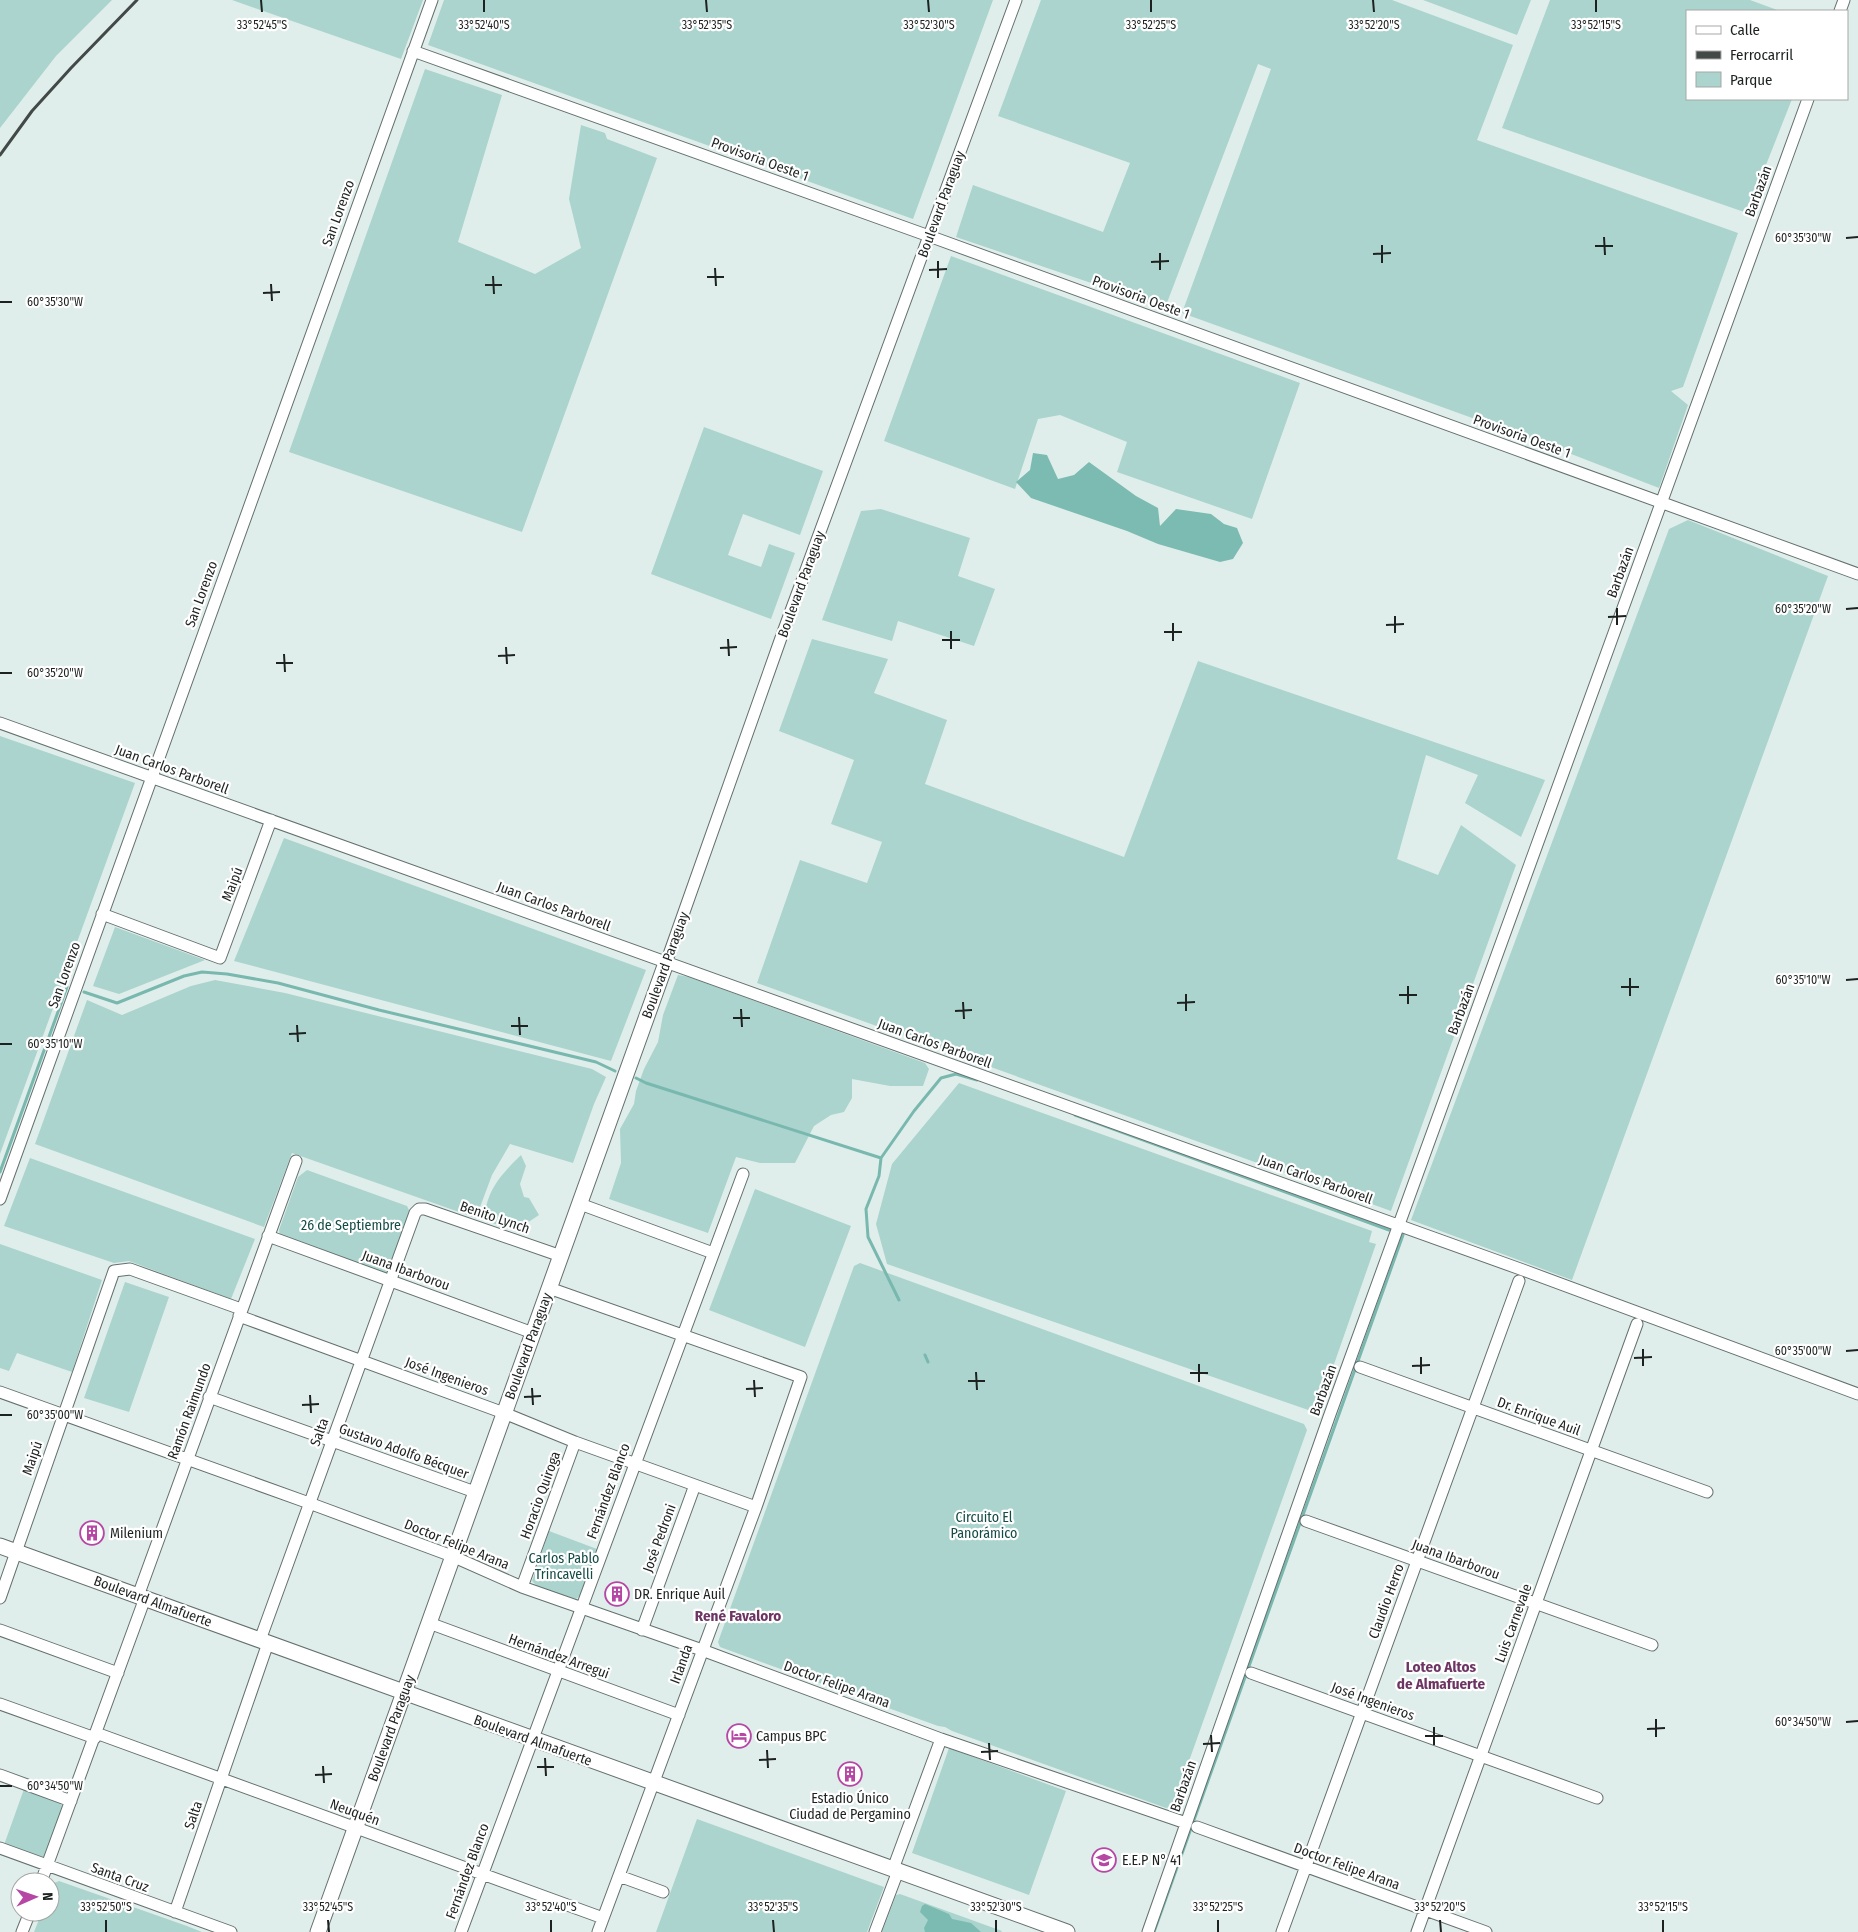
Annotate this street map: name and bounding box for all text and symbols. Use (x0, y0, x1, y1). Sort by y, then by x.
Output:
legend (1686, 10, 1848, 100)
text: 33°52'45"S (237, 18, 287, 32)
text: 33°52'40"S (458, 18, 510, 32)
text: 33°52'35"S (682, 18, 732, 32)
text: 33°52'30"S (903, 18, 955, 32)
text: 33°52'25"S (1126, 18, 1176, 32)
text: 33°52'20"S (1348, 18, 1400, 32)
text: 33°52'15"S (1571, 18, 1621, 32)
text: Calle (1730, 21, 1760, 39)
text: Ferrocarril (1730, 46, 1793, 64)
text: Parque (1730, 71, 1773, 89)
street label: Provisoria Oeste 1 (709, 134, 811, 185)
street label: Boulevard Paraguay (914, 148, 969, 260)
street label: Barbazán (1741, 163, 1776, 219)
street label: San Lorenzo (319, 178, 358, 249)
text: 60°35'30"W (1775, 231, 1831, 245)
street label: Provisoria Oeste 1 (1090, 272, 1192, 323)
text: 60°35'30"W (27, 295, 83, 309)
street label: Provisoria Oeste 1 (1471, 411, 1573, 462)
street label: Boulevard Paraguay (774, 528, 829, 640)
street label: Barbazán (1603, 544, 1638, 600)
street label: San Lorenzo (182, 559, 221, 630)
text: 60°35'20"W (1775, 602, 1831, 616)
text: 60°35'20"W (27, 666, 83, 680)
street label: Juan Carlos Parborell (113, 741, 231, 798)
street label: Maipú (218, 865, 247, 904)
street label: Juan Carlos Parborell (495, 878, 613, 935)
street label: Boulevard Paraguay (638, 909, 693, 1021)
street label: San Lorenzo (45, 940, 84, 1011)
text: 60°35'10"W (1775, 973, 1831, 987)
street label: Barbazán (1444, 981, 1479, 1037)
street label: Juan Carlos Parborell (876, 1015, 994, 1072)
text: 60°35'10"W (27, 1037, 83, 1051)
street label: Juan Carlos Parborell (1257, 1151, 1375, 1208)
street label: Benito Lynch (458, 1198, 532, 1237)
park label: 26 de Septiembre (301, 1217, 401, 1234)
street label: Juana Ibarborou (360, 1247, 452, 1294)
street label: Boulevard Paraguay (501, 1290, 556, 1402)
text: 60°35'00"W (1775, 1344, 1831, 1358)
street label: José Ingenieros (403, 1354, 491, 1399)
street label: Ramón Raimundo (164, 1361, 215, 1462)
street label: Barbazán (1306, 1362, 1341, 1418)
street label: Dr. Enrique Auil (1495, 1394, 1583, 1439)
text: 60°35'00"W (27, 1408, 83, 1422)
street label: Salta (307, 1416, 332, 1449)
street label: Gustavo Adolfo Bécquer (337, 1420, 471, 1483)
street label: Maipú (19, 1439, 46, 1478)
street label: Fernández Blanco (583, 1441, 634, 1541)
street label: Horacio Quiroga (517, 1449, 564, 1541)
street label: José Pedroni (639, 1502, 680, 1575)
park label: Circuito El Panorámico (951, 1509, 1017, 1542)
street label: Doctor Felipe Arana (402, 1516, 512, 1573)
building icon: Milenium (79, 1520, 105, 1546)
place label: Milenium (110, 1525, 163, 1542)
street label: Juana Ibarborou (1410, 1536, 1502, 1583)
park label: Carlos Pablo Trincavelli (529, 1550, 599, 1583)
street label: Claudio Herro (1365, 1561, 1408, 1641)
street label: Boulevard Almafuerte (91, 1572, 214, 1631)
building icon: DR. Enrique Auil (604, 1581, 630, 1607)
street label: Luis Carnevale (1491, 1581, 1536, 1665)
place label: DR. Enrique Auil (634, 1586, 725, 1603)
district label: René Favaloro (695, 1607, 781, 1625)
street label: Hernández Arregui (506, 1630, 612, 1683)
street label: Irlanda (667, 1642, 696, 1686)
street label: Doctor Felipe Arana (781, 1657, 892, 1712)
district label: Loteo Altos de Almafuerte (1397, 1658, 1486, 1693)
street label: Boulevard Paraguay (364, 1672, 419, 1784)
street label: José Ingenieros (1329, 1679, 1417, 1724)
street label: Boulevard Almafuerte (471, 1711, 594, 1770)
text: 60°34'50"W (1775, 1715, 1831, 1729)
hotel icon: Campus BPC (726, 1723, 752, 1749)
place label: Campus BPC (756, 1728, 827, 1745)
street label: Barbazán (1167, 1758, 1200, 1814)
building icon: Estadio Único Ciudad de Pergamino (837, 1761, 863, 1787)
text: 60°34'50"W (27, 1779, 83, 1793)
place label: Estadio Único Ciudad de Pergamino (789, 1789, 911, 1823)
street label: Neuquén (328, 1796, 382, 1829)
street label: Salta (181, 1799, 206, 1831)
street label: Fernández Blanco (442, 1821, 493, 1921)
street label: Doctor Felipe Arana (1291, 1839, 1402, 1894)
school or university icon: E.E.P N° 41 (1091, 1847, 1117, 1873)
place label: E.E.P N° 41 (1122, 1852, 1182, 1869)
street label: Santa Cruz (89, 1859, 152, 1896)
north arrow (10, 1872, 60, 1922)
text: N (39, 1892, 56, 1901)
text: 33°52'50"S (80, 1900, 132, 1914)
text: 33°52'45"S (303, 1900, 353, 1914)
text: 33°52'40"S (525, 1900, 577, 1914)
text: 33°52'35"S (748, 1900, 798, 1914)
text: 33°52'30"S (970, 1900, 1022, 1914)
text: 33°52'25"S (1193, 1900, 1243, 1914)
text: 33°52'20"S (1414, 1900, 1466, 1914)
text: 33°52'15"S (1638, 1900, 1688, 1914)

